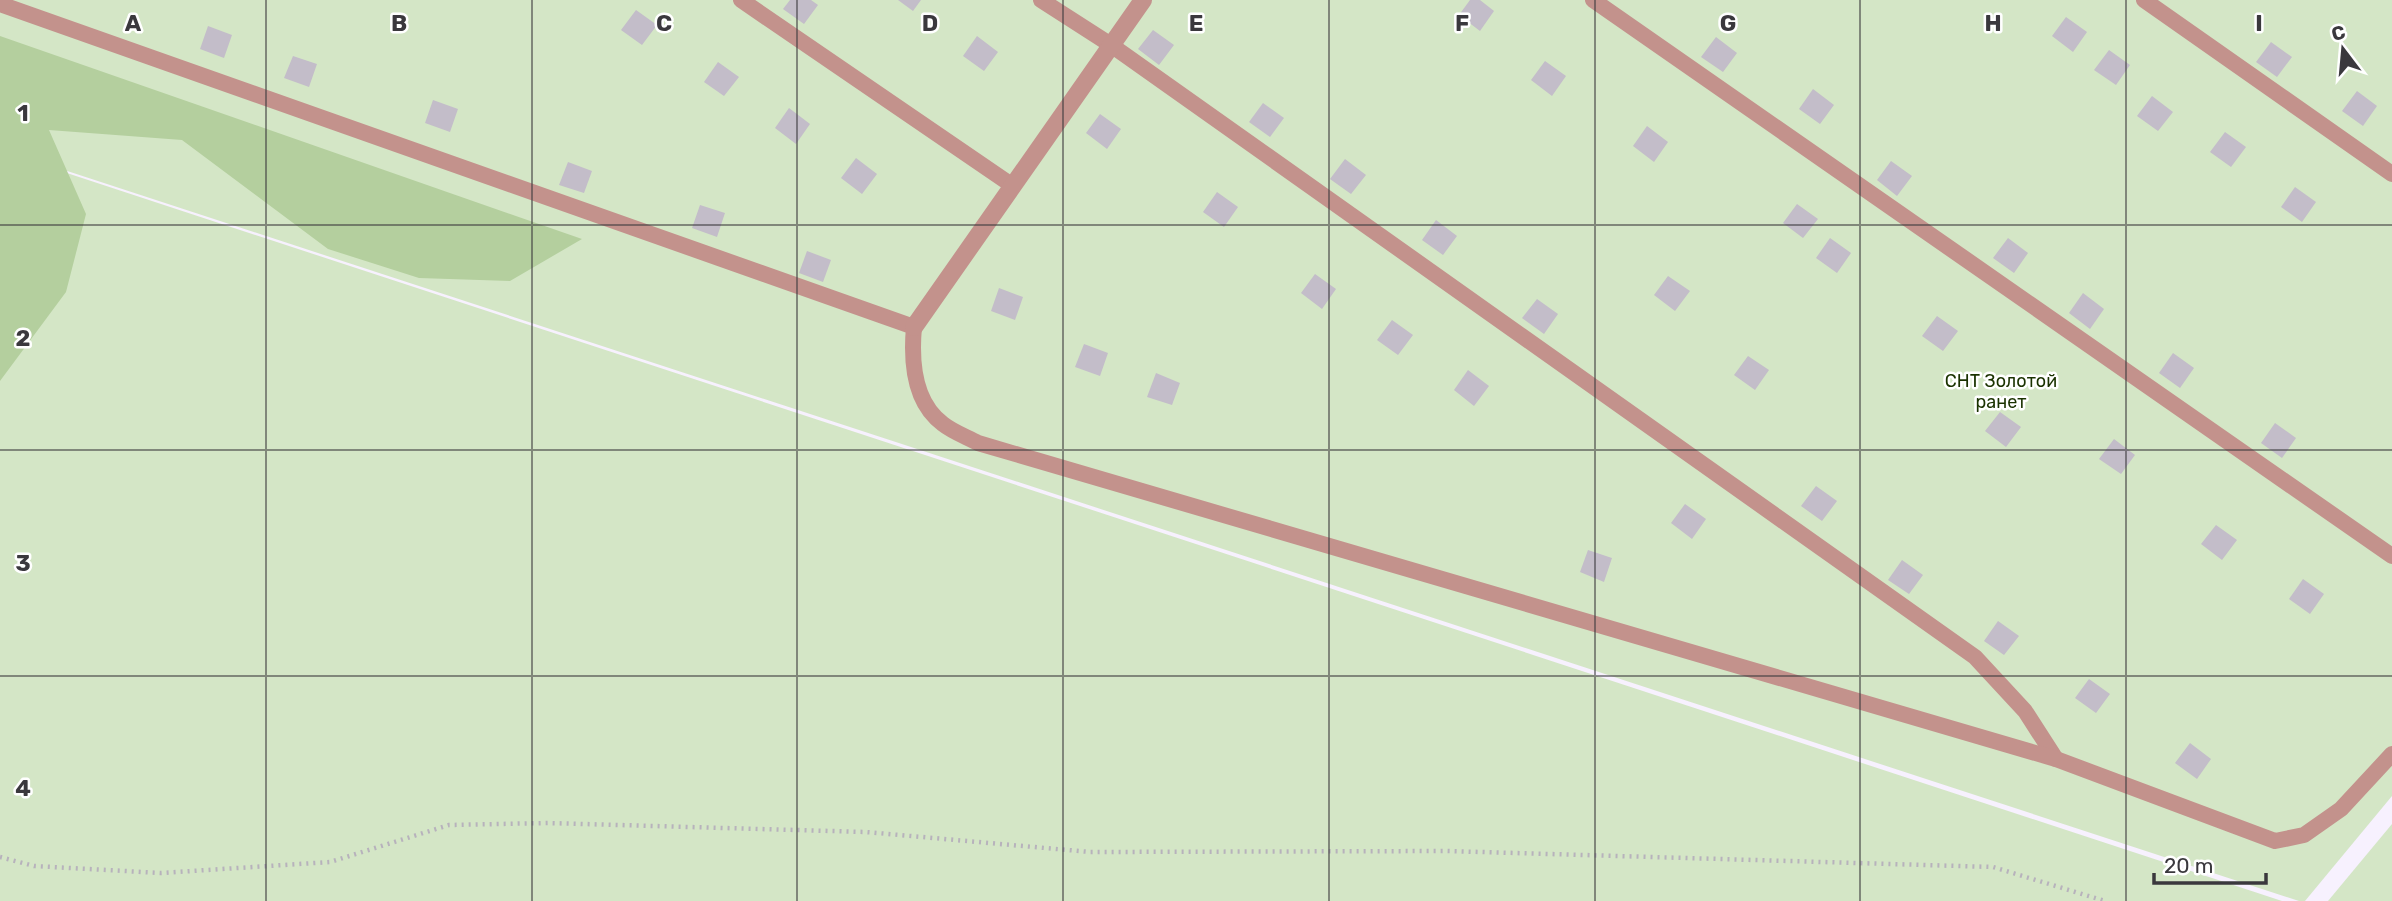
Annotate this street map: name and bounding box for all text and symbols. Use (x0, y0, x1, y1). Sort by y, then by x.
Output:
text: A (125, 9, 142, 37)
text: B (391, 9, 407, 37)
text: C (656, 9, 672, 37)
text: D (922, 9, 938, 37)
text: E (1189, 9, 1203, 37)
text: F (1455, 9, 1469, 37)
text: G (1720, 9, 1736, 37)
text: H (1984, 9, 2002, 37)
text: I (2255, 9, 2263, 37)
north arrow (2308, 14, 2378, 84)
text: С (2329, 20, 2348, 46)
text: 1 (17, 99, 29, 127)
text: 2 (16, 324, 30, 352)
park label: СНТ Золотой ранет (1945, 370, 2057, 413)
text: 3 (15, 549, 31, 577)
text: 4 (15, 774, 31, 802)
scale bar (2154, 842, 2266, 886)
text: 20 m (2164, 853, 2213, 878)

